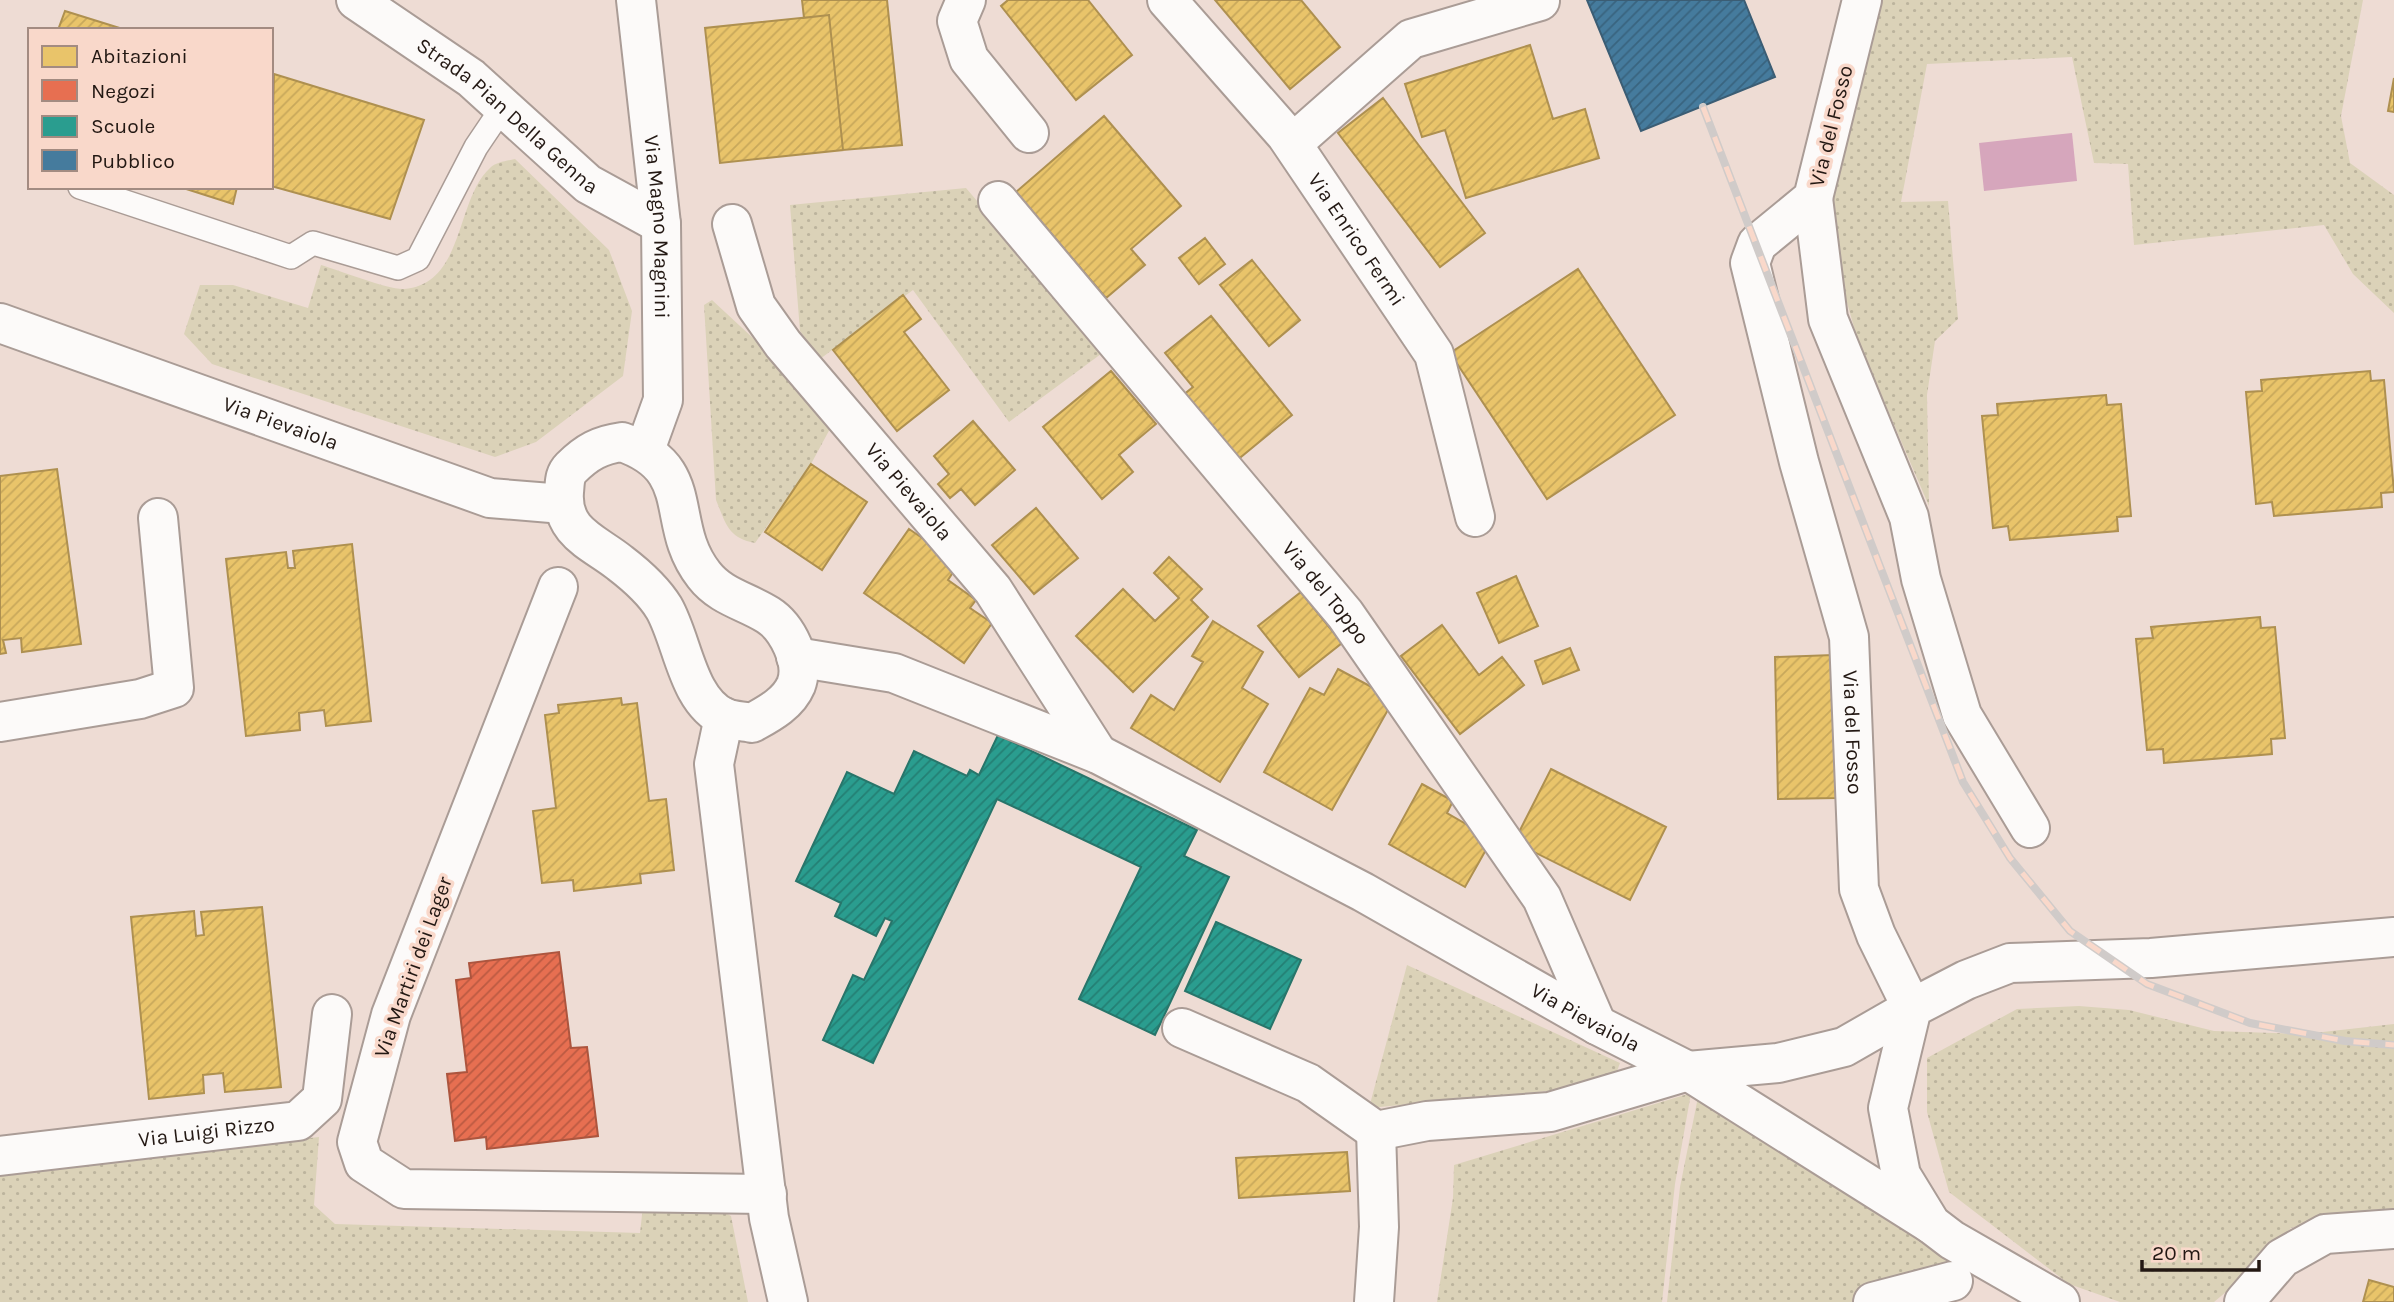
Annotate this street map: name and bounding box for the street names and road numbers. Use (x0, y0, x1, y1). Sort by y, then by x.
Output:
street label: Strada Pian Della Genna (412, 33, 602, 199)
street label: Via del Fosso (1804, 63, 1858, 189)
street label: Via Magno Magnini (639, 134, 674, 319)
street label: Via Enrico Fermi (1303, 168, 1410, 310)
street label: Via Pievaiola (220, 392, 341, 455)
street label: Via Pievaiola (861, 438, 957, 545)
street label: Via del Toppo (1277, 537, 1374, 649)
street label: Via del Fosso (1838, 670, 1867, 795)
street label: Via Martiri dei Lager (369, 873, 457, 1061)
street label: Via Pievaiola (1527, 978, 1644, 1057)
street label: Via Luigi Rizzo (137, 1112, 276, 1152)

